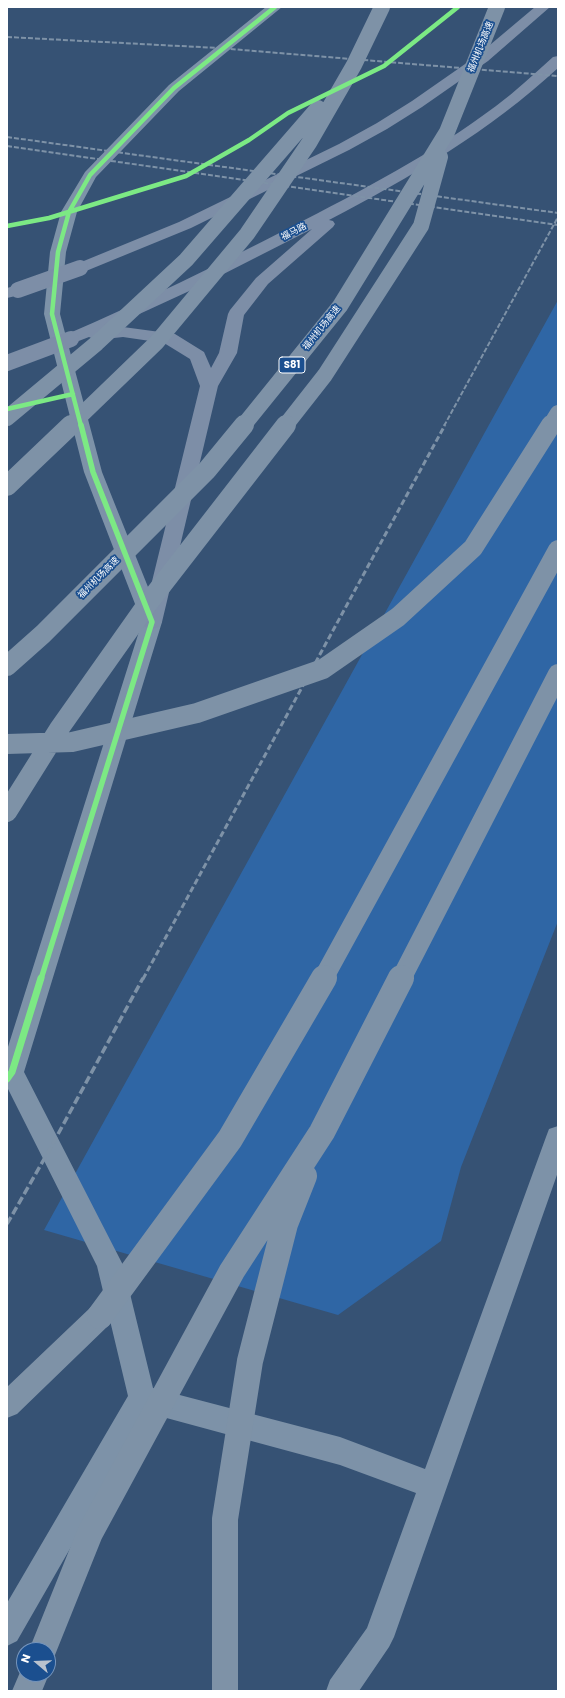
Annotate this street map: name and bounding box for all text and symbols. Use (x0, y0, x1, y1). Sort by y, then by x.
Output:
street label: 福州机场高速 (466, 20, 496, 74)
street label: 福马路 (280, 221, 308, 243)
street label: 福州机场高速 (301, 304, 343, 352)
road number: S81 (279, 357, 305, 373)
street label: 福州机场高速 (76, 555, 122, 601)
north arrow (16, 1642, 56, 1682)
text: N (17, 1652, 35, 1665)

